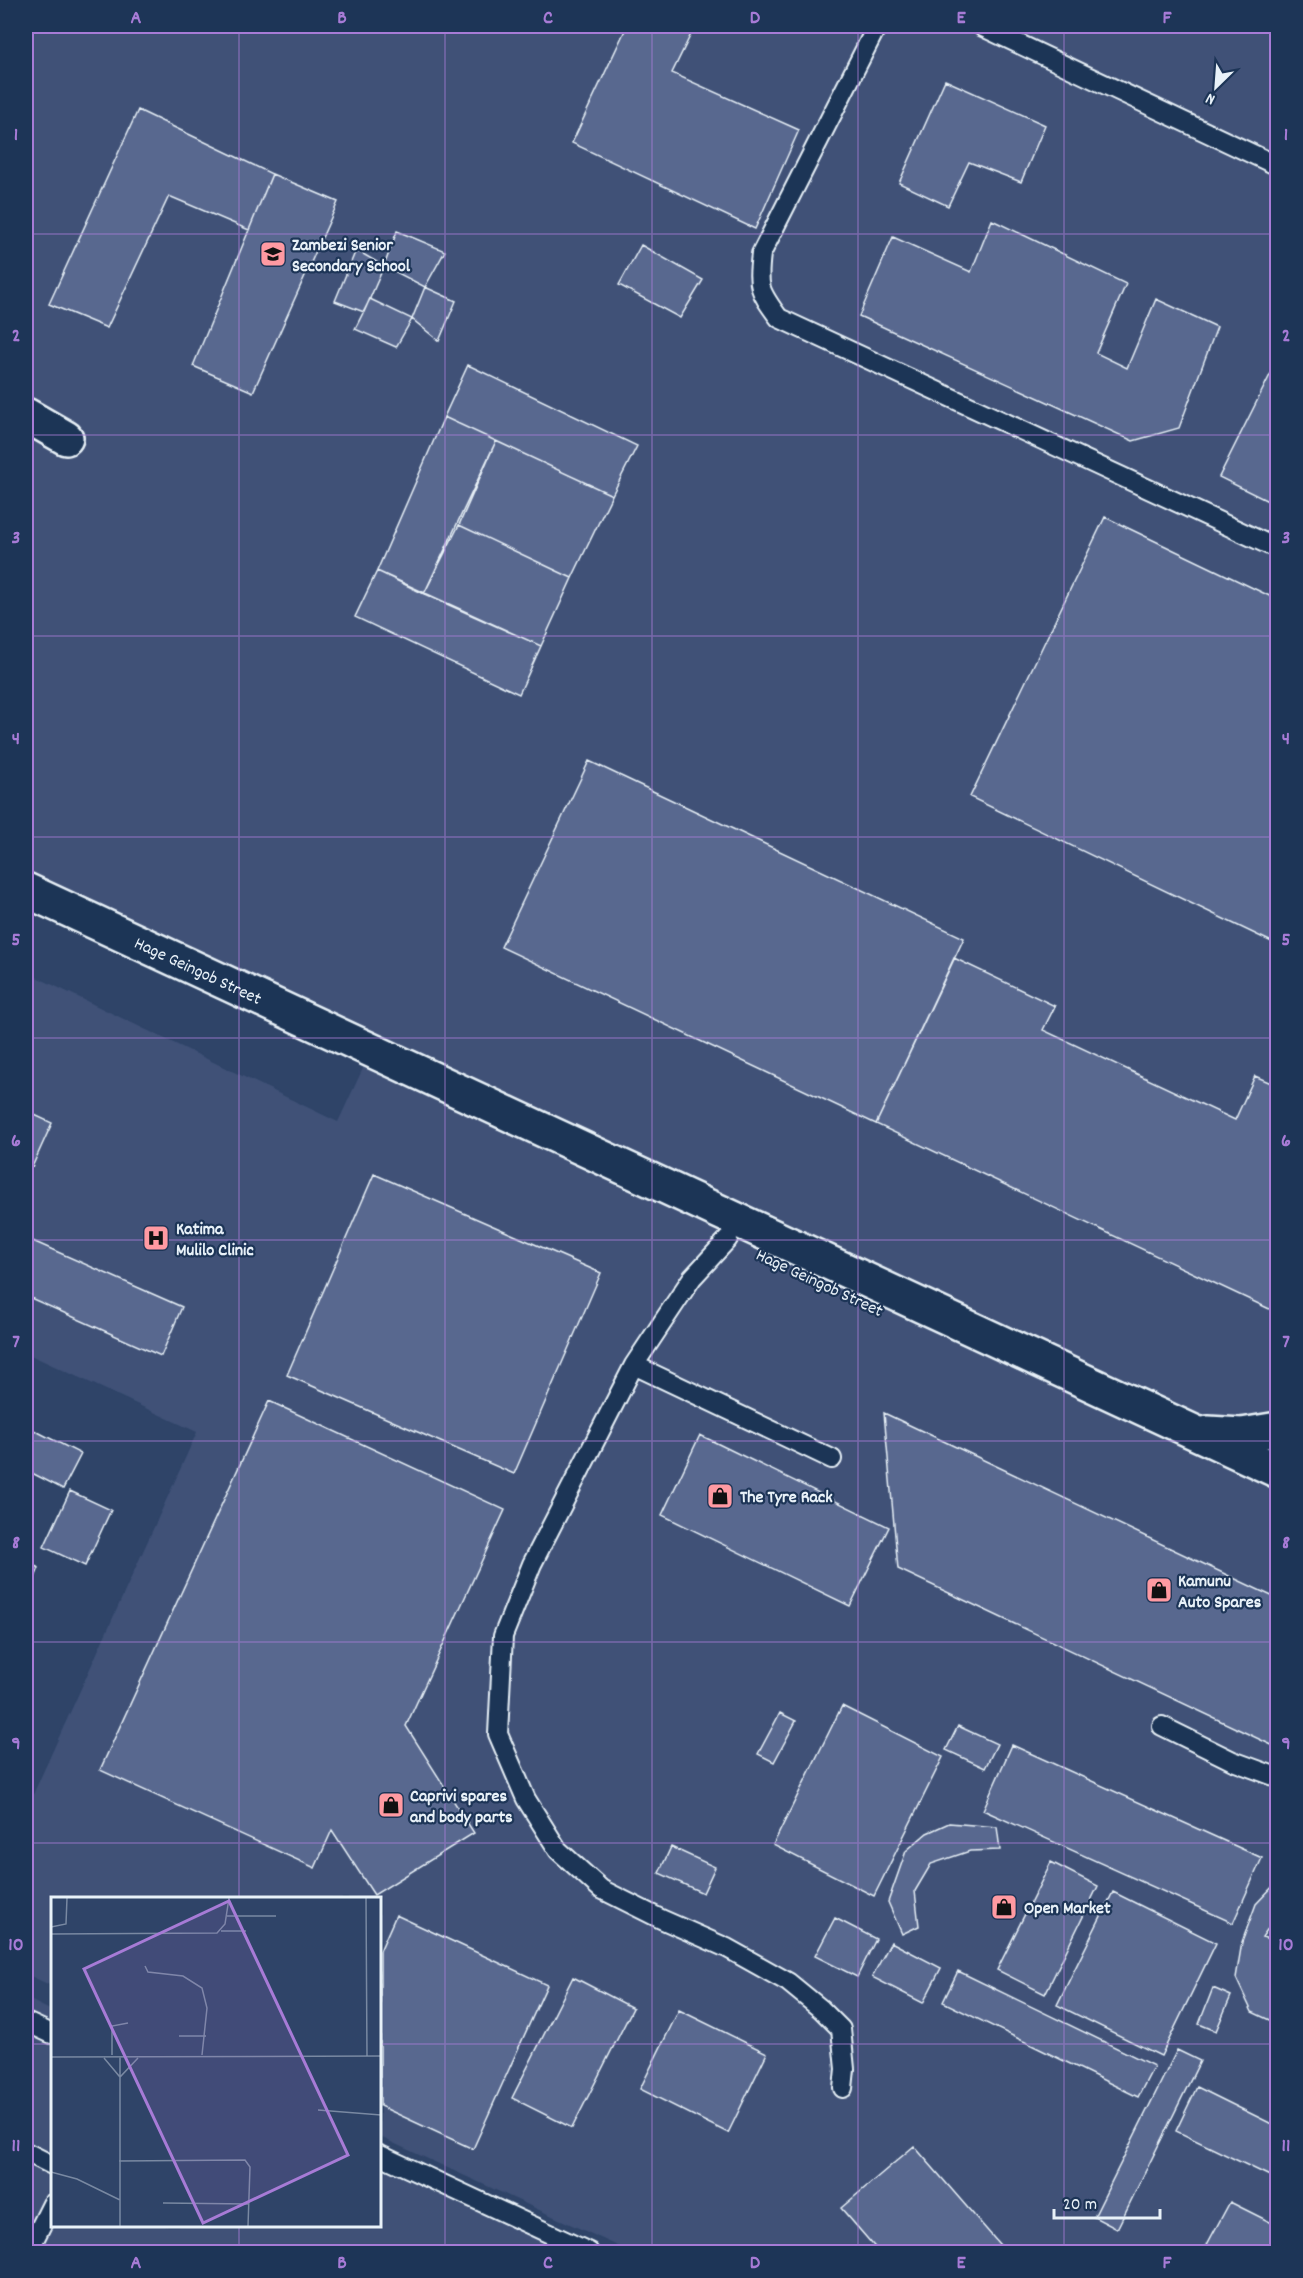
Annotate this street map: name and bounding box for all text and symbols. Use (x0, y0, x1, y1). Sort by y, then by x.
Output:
text: A (131, 5, 142, 33)
text: B (337, 5, 347, 33)
text: C (543, 5, 553, 33)
text: D (750, 5, 761, 33)
text: E (956, 5, 966, 33)
text: F (1163, 5, 1173, 33)
north arrow (1186, 57, 1246, 117)
text: N (1202, 86, 1219, 110)
text: 1 (14, 122, 18, 150)
text: 1 (1284, 122, 1288, 150)
place label: Zambezi Senior Secondary School (292, 234, 411, 280)
school or university icon: Zambezi Senior Secondary School (258, 239, 288, 269)
text: 2 (12, 323, 20, 351)
text: 2 (1282, 323, 1290, 351)
text: 3 (12, 525, 20, 553)
text: 3 (1282, 525, 1290, 553)
text: 4 (12, 726, 20, 754)
text: 4 (1282, 726, 1290, 754)
text: 5 (11, 927, 21, 955)
text: 5 (1281, 927, 1291, 955)
street label: Hage Geingob Street (130, 932, 265, 1013)
text: 6 (11, 1128, 21, 1156)
text: 6 (1281, 1128, 1291, 1156)
place label: Katima Mulilo Clinic (176, 1218, 254, 1264)
hospital icon: Katima Mulilo Clinic (141, 1223, 171, 1253)
street label: Hage Geingob Street (751, 1244, 887, 1325)
text: 7 (12, 1329, 20, 1357)
text: 7 (1282, 1329, 1290, 1357)
shop icon: The Tyre Rack (705, 1481, 735, 1511)
place label: The Tyre Rack (740, 1486, 833, 1511)
text: 8 (12, 1530, 20, 1558)
text: 8 (1282, 1530, 1290, 1558)
place label: Kamunu Auto Spares (1178, 1570, 1262, 1616)
shop icon: Kamunu Auto Spares (1144, 1575, 1174, 1605)
text: 9 (11, 1731, 21, 1759)
text: 9 (1281, 1731, 1291, 1759)
place label: Caprivi spares and body parts (410, 1785, 513, 1831)
shop icon: Caprivi spares and body parts (376, 1790, 406, 1820)
shop icon: Open Market (989, 1892, 1019, 1922)
inset map (51, 1897, 381, 2227)
place label: Open Market (1024, 1897, 1111, 1922)
text: 10 (8, 1932, 24, 1960)
text: 10 (1278, 1932, 1294, 1960)
text: 11 (12, 2133, 20, 2161)
text: 11 (1282, 2133, 1290, 2161)
scale bar (1054, 2182, 1160, 2220)
text: 20 m (1063, 2193, 1097, 2218)
text: A (131, 2250, 142, 2278)
text: B (337, 2250, 347, 2278)
text: C (543, 2250, 553, 2278)
text: D (750, 2250, 761, 2278)
text: E (956, 2250, 966, 2278)
text: F (1163, 2250, 1173, 2278)

